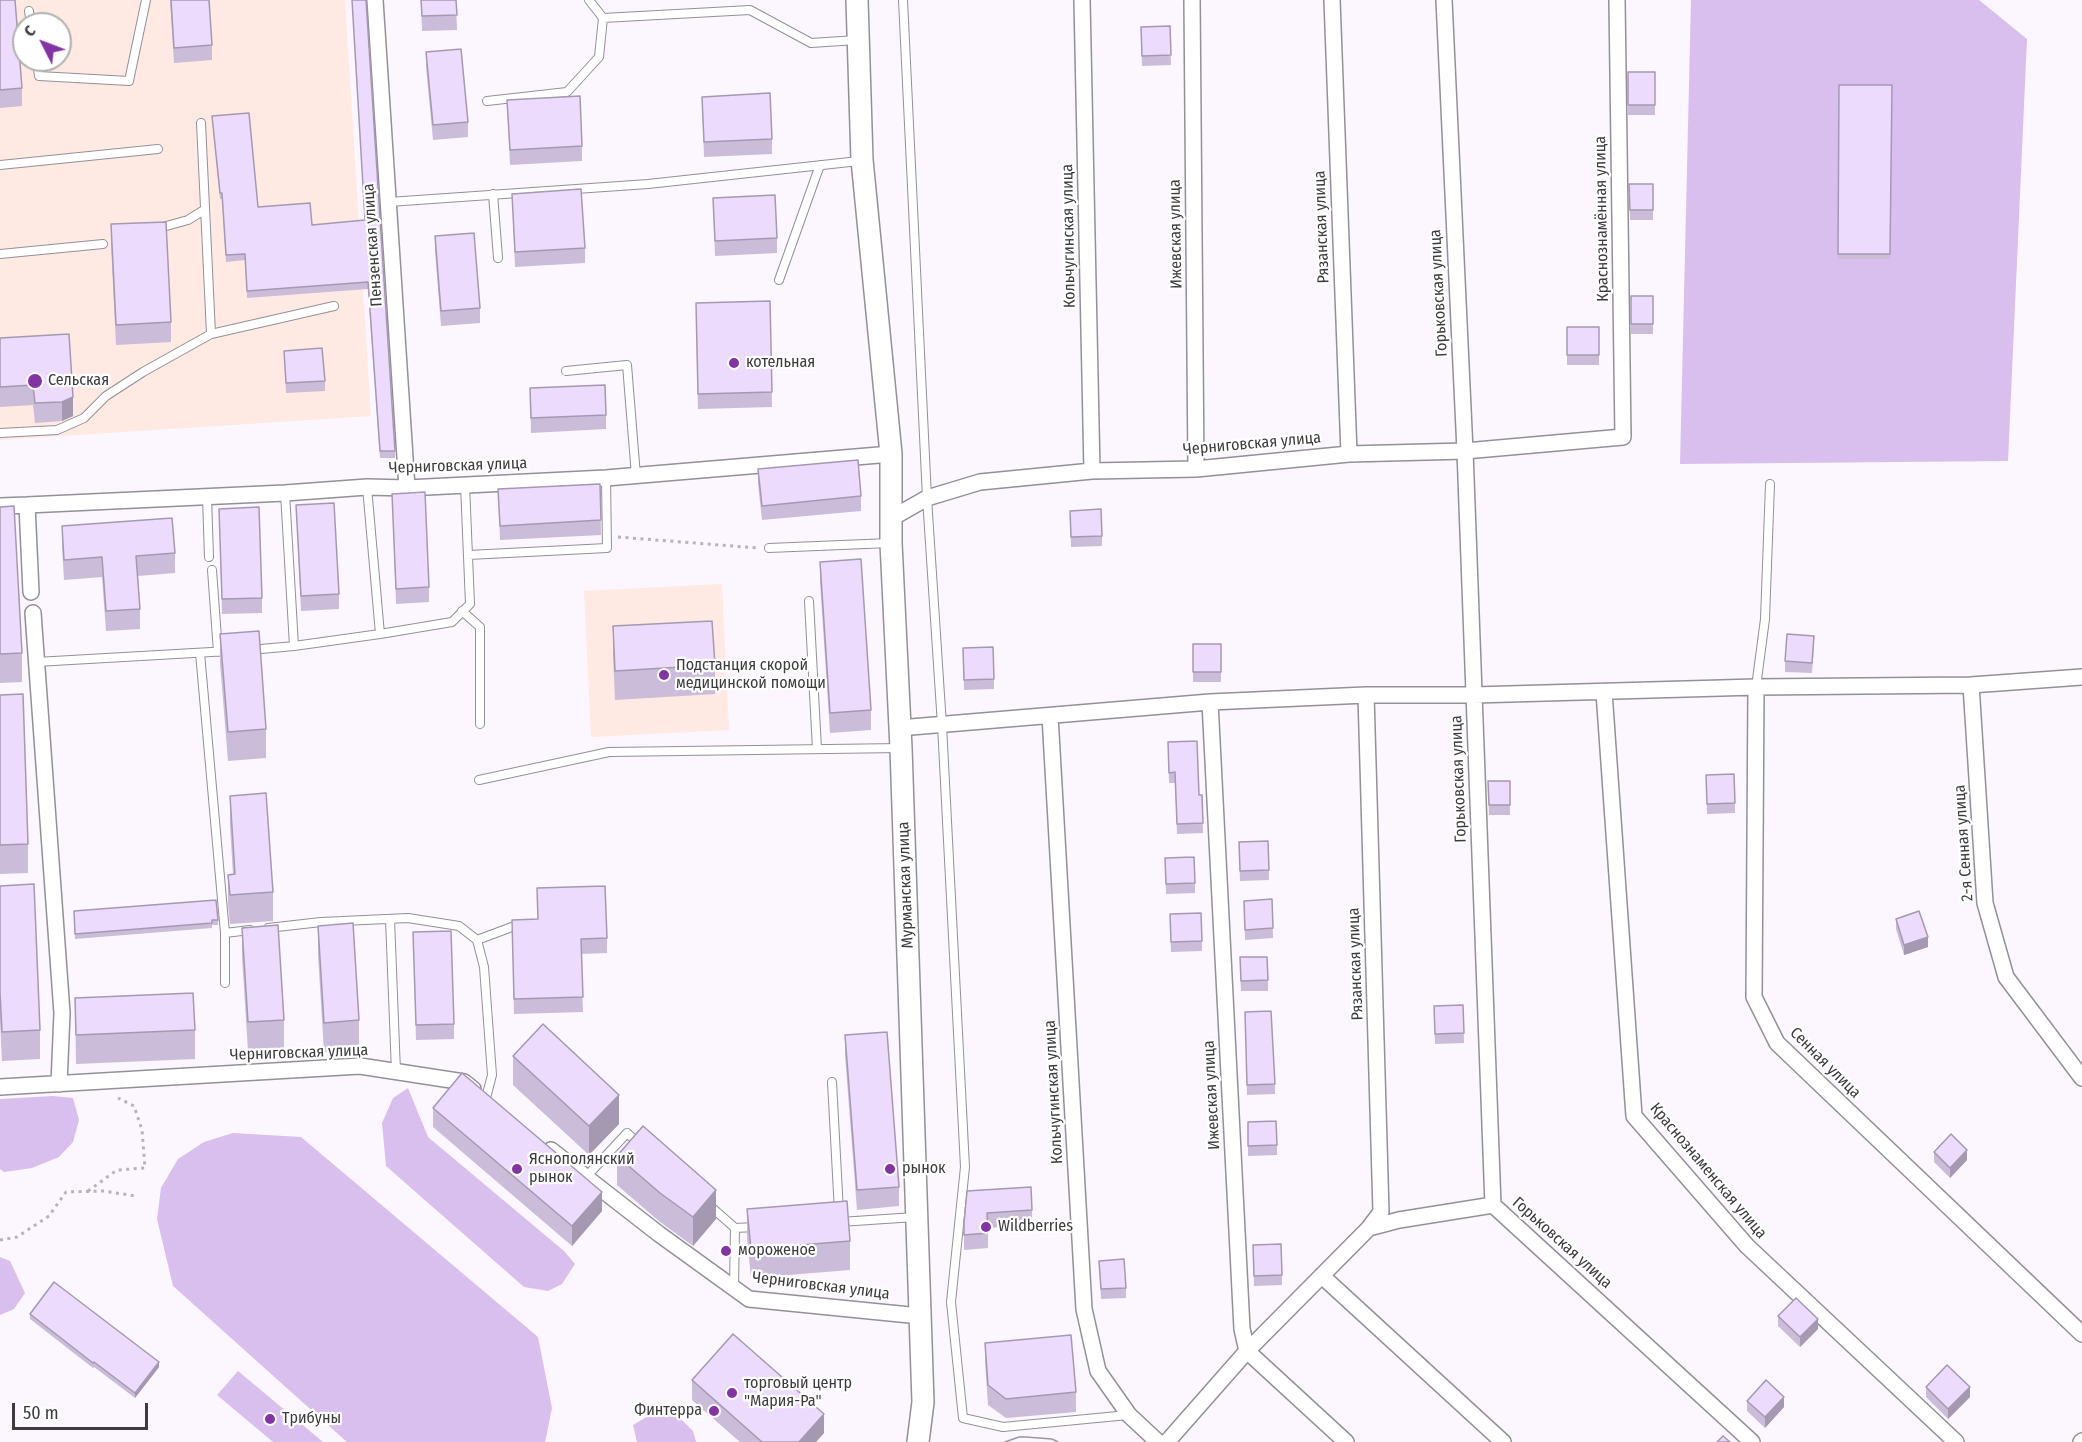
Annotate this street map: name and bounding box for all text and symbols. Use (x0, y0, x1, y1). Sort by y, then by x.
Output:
north arrow (12, 12, 72, 72)
text: С (20, 21, 40, 40)
street label: Краснознамённая улица (1591, 136, 1613, 302)
street label: Кольчугинская улица (1058, 164, 1080, 308)
street label: Рязанская улица (1310, 170, 1334, 284)
street label: Ижевская улица (1165, 179, 1187, 289)
street label: Пензенская улица (359, 183, 387, 307)
street label: Горьковская улица (1426, 229, 1452, 357)
place label: котельная (746, 353, 815, 373)
marker: котельная (727, 356, 741, 370)
place label: Сельская (48, 371, 109, 391)
marker: Сельская (26, 372, 44, 390)
street label: Черниговская улица (1182, 428, 1322, 460)
street label: Черниговская улица (389, 454, 527, 478)
place label: Подстанция скорой медицинской помощи (676, 656, 826, 694)
marker: Подстанция скорой медицинской помощи (657, 668, 671, 682)
street label: Горьковская улица (1447, 715, 1471, 843)
street label: 2-я Сенная улица (1950, 784, 1978, 902)
street label: Мурманская улица (894, 821, 918, 949)
street label: Рязанская улица (1344, 907, 1368, 1021)
street label: Кольчугинская улица (1041, 1020, 1067, 1164)
street label: Сенная улица (1786, 1024, 1864, 1102)
street label: Ижевская улица (1200, 1040, 1224, 1150)
street label: Черниговская улица (230, 1041, 368, 1065)
street label: Краснознаменская улица (1646, 1099, 1770, 1243)
place label: Яснополянский рынок (529, 1150, 635, 1188)
place label: рынок (902, 1159, 946, 1179)
marker: Яснополянский рынок (510, 1162, 524, 1176)
marker: рынок (883, 1162, 897, 1176)
street label: Горьковская улица (1508, 1193, 1616, 1293)
place label: Wildberries (998, 1217, 1073, 1237)
marker: Wildberries (979, 1220, 993, 1234)
place label: мороженое (738, 1241, 816, 1261)
marker: мороженое (719, 1244, 733, 1258)
street label: Черниговская улица (751, 1268, 891, 1304)
place label: торговый центр "Мария-Ра" (744, 1374, 852, 1412)
marker: торговый центр "Мария-Ра" (725, 1386, 739, 1400)
scale bar (15, 1391, 152, 1429)
place label: Финтерра (634, 1401, 702, 1421)
text: 50 m (23, 1402, 59, 1424)
marker: Финтерра (707, 1404, 721, 1418)
place label: Трибуны (282, 1409, 341, 1429)
marker: Трибуны (263, 1412, 277, 1426)

